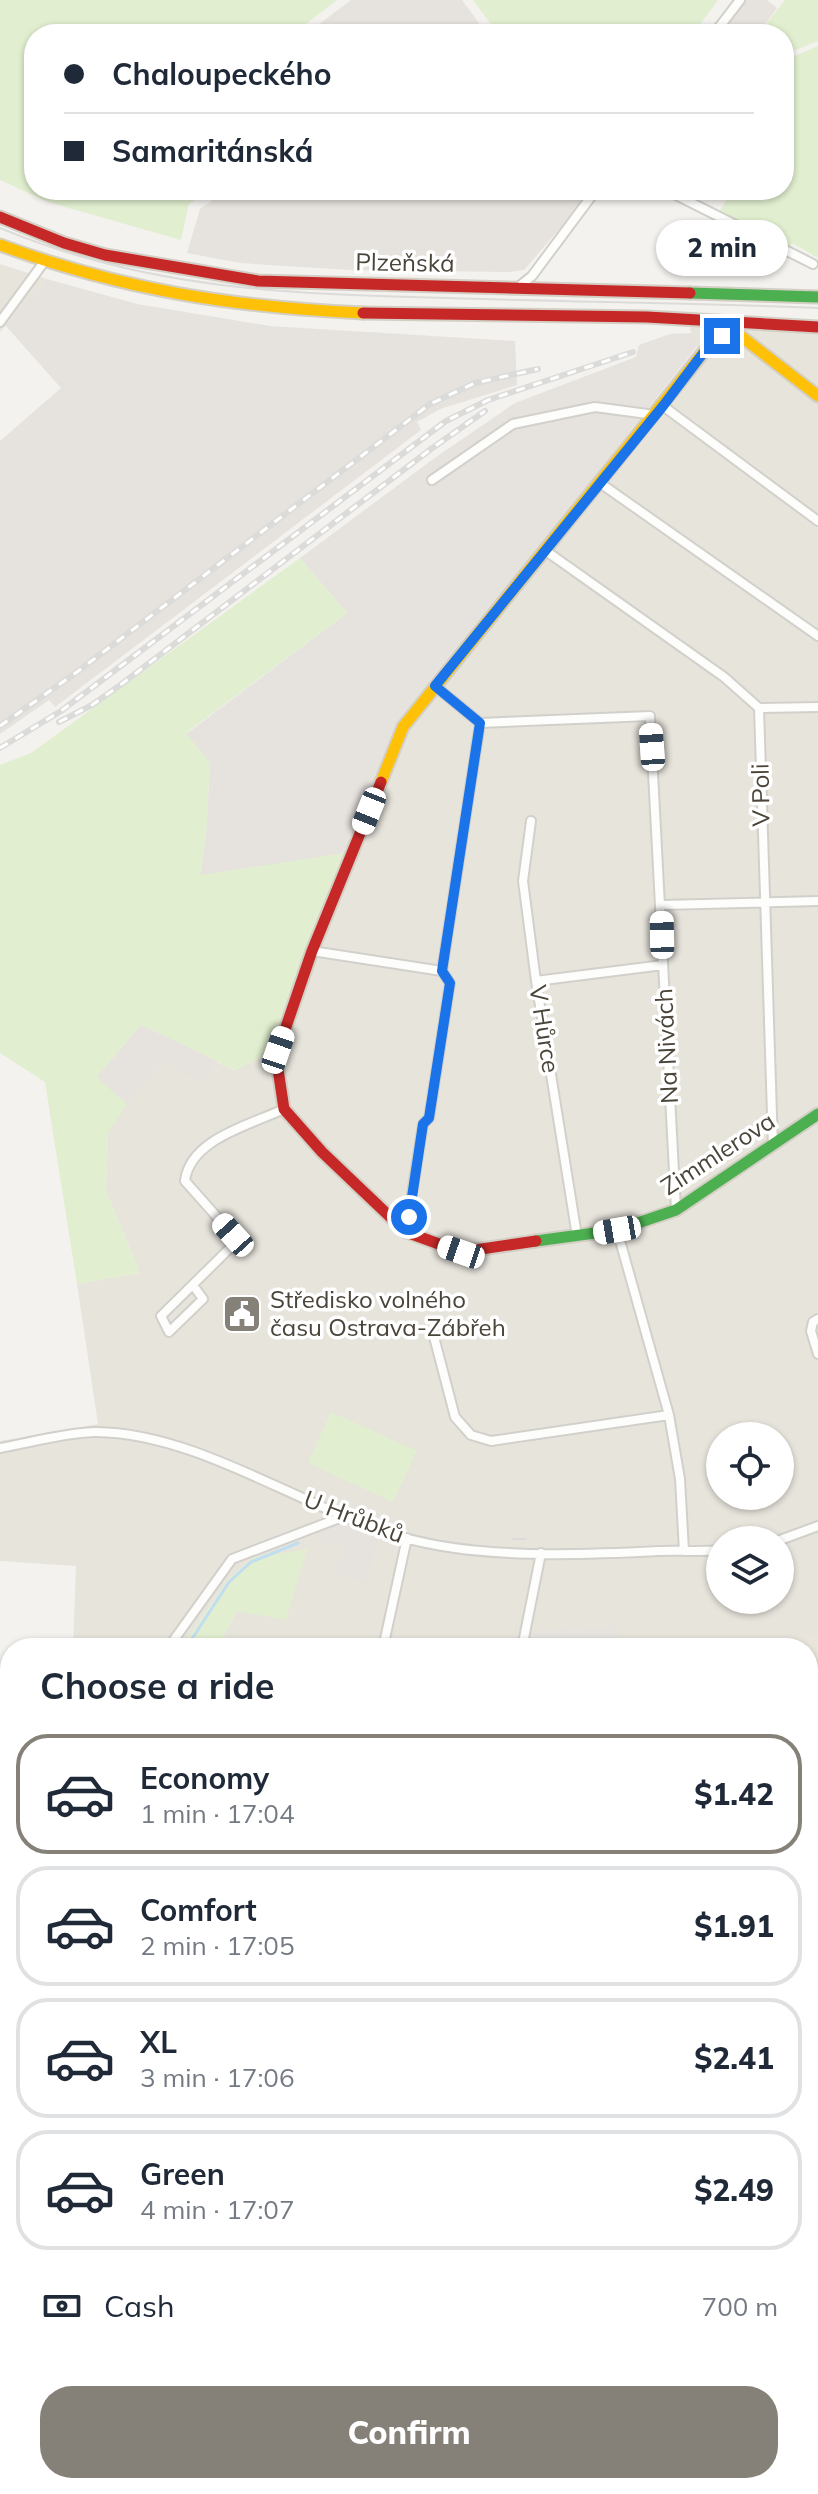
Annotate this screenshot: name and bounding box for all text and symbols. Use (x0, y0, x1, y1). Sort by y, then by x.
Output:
text: Chaloupeckého (112, 55, 331, 93)
text: Samaritánská (112, 132, 313, 170)
callout: 2 min (656, 220, 788, 276)
text: 2 min (687, 231, 757, 264)
street label: Plzeňská (355, 246, 455, 278)
route end (704, 318, 740, 354)
car (638, 722, 666, 772)
street label: V Poli (744, 763, 776, 827)
car (349, 784, 389, 838)
car (650, 911, 674, 959)
street label: V Hůrce (523, 983, 567, 1075)
street label: Na Nivách (648, 988, 684, 1104)
car (259, 1023, 297, 1077)
street label: Zimmlerova (655, 1105, 780, 1201)
route start (391, 1199, 427, 1235)
car (208, 1209, 258, 1261)
car (591, 1214, 643, 1246)
car (434, 1233, 488, 1271)
place label: Středisko volného času Ostrava-Zábřeh (270, 1284, 506, 1342)
public building icon: Středisko volného času Ostrava-Zábřeh (221, 1293, 263, 1335)
map controls (706, 1422, 794, 1614)
button: locate (706, 1422, 794, 1510)
street label: U Hrůbků (300, 1483, 409, 1549)
button: layers (706, 1526, 794, 1614)
text: Choose a ride (40, 1663, 274, 1708)
icon: car (44, 1758, 116, 1830)
text: Economy (140, 1759, 269, 1797)
text: $1.42 (694, 1775, 774, 1813)
text: 1 min · 17:04 (140, 1797, 295, 1830)
icon: car (44, 1890, 116, 1962)
text: Comfort (140, 1891, 257, 1929)
text: $1.91 (694, 1907, 774, 1945)
text: 2 min · 17:05 (140, 1929, 295, 1962)
icon: car (44, 2022, 116, 2094)
text: XL (140, 2023, 177, 2061)
text: $2.41 (694, 2039, 774, 2077)
text: 3 min · 17:06 (140, 2061, 295, 2094)
icon: car (44, 2154, 116, 2226)
text: Green (140, 2155, 225, 2193)
text: $2.49 (694, 2171, 774, 2209)
text: 4 min · 17:07 (140, 2193, 295, 2226)
icon: cash (40, 2284, 84, 2328)
text: Cash (104, 2287, 175, 2325)
text: 700 m (702, 2290, 778, 2323)
button: Confirm (40, 2386, 778, 2478)

